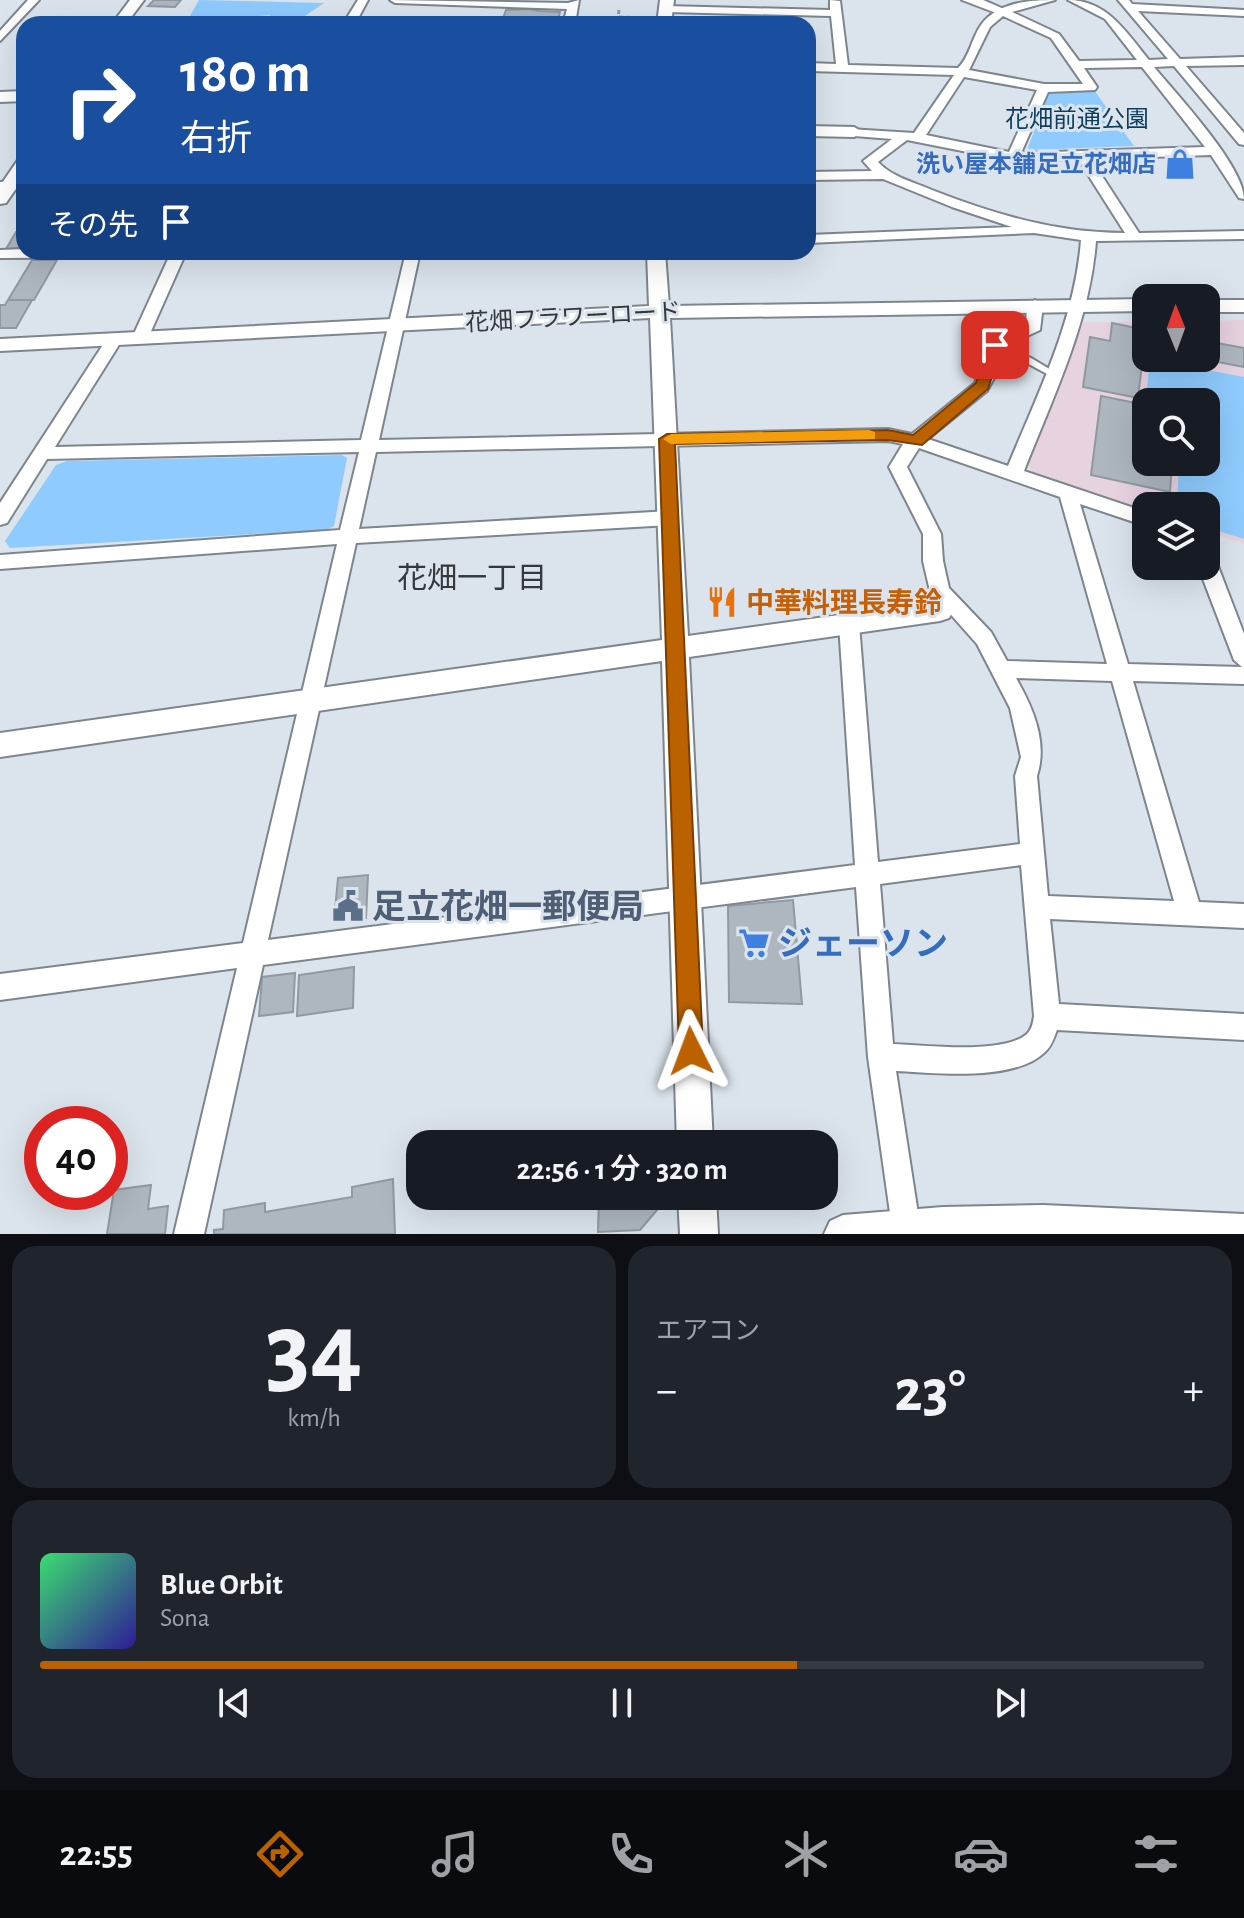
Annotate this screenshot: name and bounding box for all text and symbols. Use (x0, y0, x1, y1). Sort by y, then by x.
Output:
text: 180 m (180, 46, 311, 102)
icon: right (48, 48, 152, 152)
park label: 花畑前通公園 (1005, 106, 1149, 132)
text: 右折 (180, 121, 252, 157)
shop icon: 洗い屋本舗足立花畑店 (1163, 147, 1197, 181)
place label: 洗い屋本舗足立花畑店 (916, 151, 1156, 177)
icon: arrive (154, 200, 198, 244)
text: その先 (48, 211, 138, 241)
north arrow (1132, 284, 1220, 372)
map controls (1132, 284, 1220, 580)
street label: 花畑フラワーロード (464, 298, 682, 336)
pin (961, 311, 1029, 379)
icon: arrive (973, 323, 1017, 367)
button: search (1132, 388, 1220, 476)
button: layers (1132, 492, 1220, 580)
district label: 花畑一丁目 (397, 563, 547, 594)
restaurant icon: 中華料理長寿鈴 (705, 585, 739, 619)
place label: 中華料理長寿鈴 (746, 588, 942, 618)
public building icon: 足立花畑一郵便局 (331, 889, 365, 923)
place label: 足立花畑一郵便局 (372, 889, 644, 925)
supermarket icon: ジェーソン (737, 926, 771, 960)
place label: ジェーソン (778, 927, 948, 962)
position arrow (649, 1009, 733, 1093)
speed limit sign: 40 (24, 1106, 128, 1210)
text: 22:56 · 1 分 · 320 m (516, 1155, 728, 1185)
text: 34 (265, 1299, 363, 1403)
text: エアコン (656, 1318, 760, 1344)
text: 23° (894, 1362, 966, 1422)
text: − (656, 1369, 677, 1413)
text: + (1183, 1369, 1204, 1413)
text: km/h (287, 1405, 341, 1431)
text: Blue Orbit (160, 1570, 283, 1600)
text: Sona (160, 1605, 210, 1631)
icon: previous (212, 1681, 256, 1725)
icon: pause (600, 1681, 644, 1725)
icon: next (988, 1681, 1032, 1725)
icon: directions (252, 1826, 308, 1882)
icon: music (427, 1826, 483, 1882)
icon: phone (603, 1826, 659, 1882)
icon: climate (778, 1826, 834, 1882)
icon: car (953, 1826, 1009, 1882)
icon: filters (1128, 1826, 1184, 1882)
text: 22:55 (60, 1836, 133, 1872)

